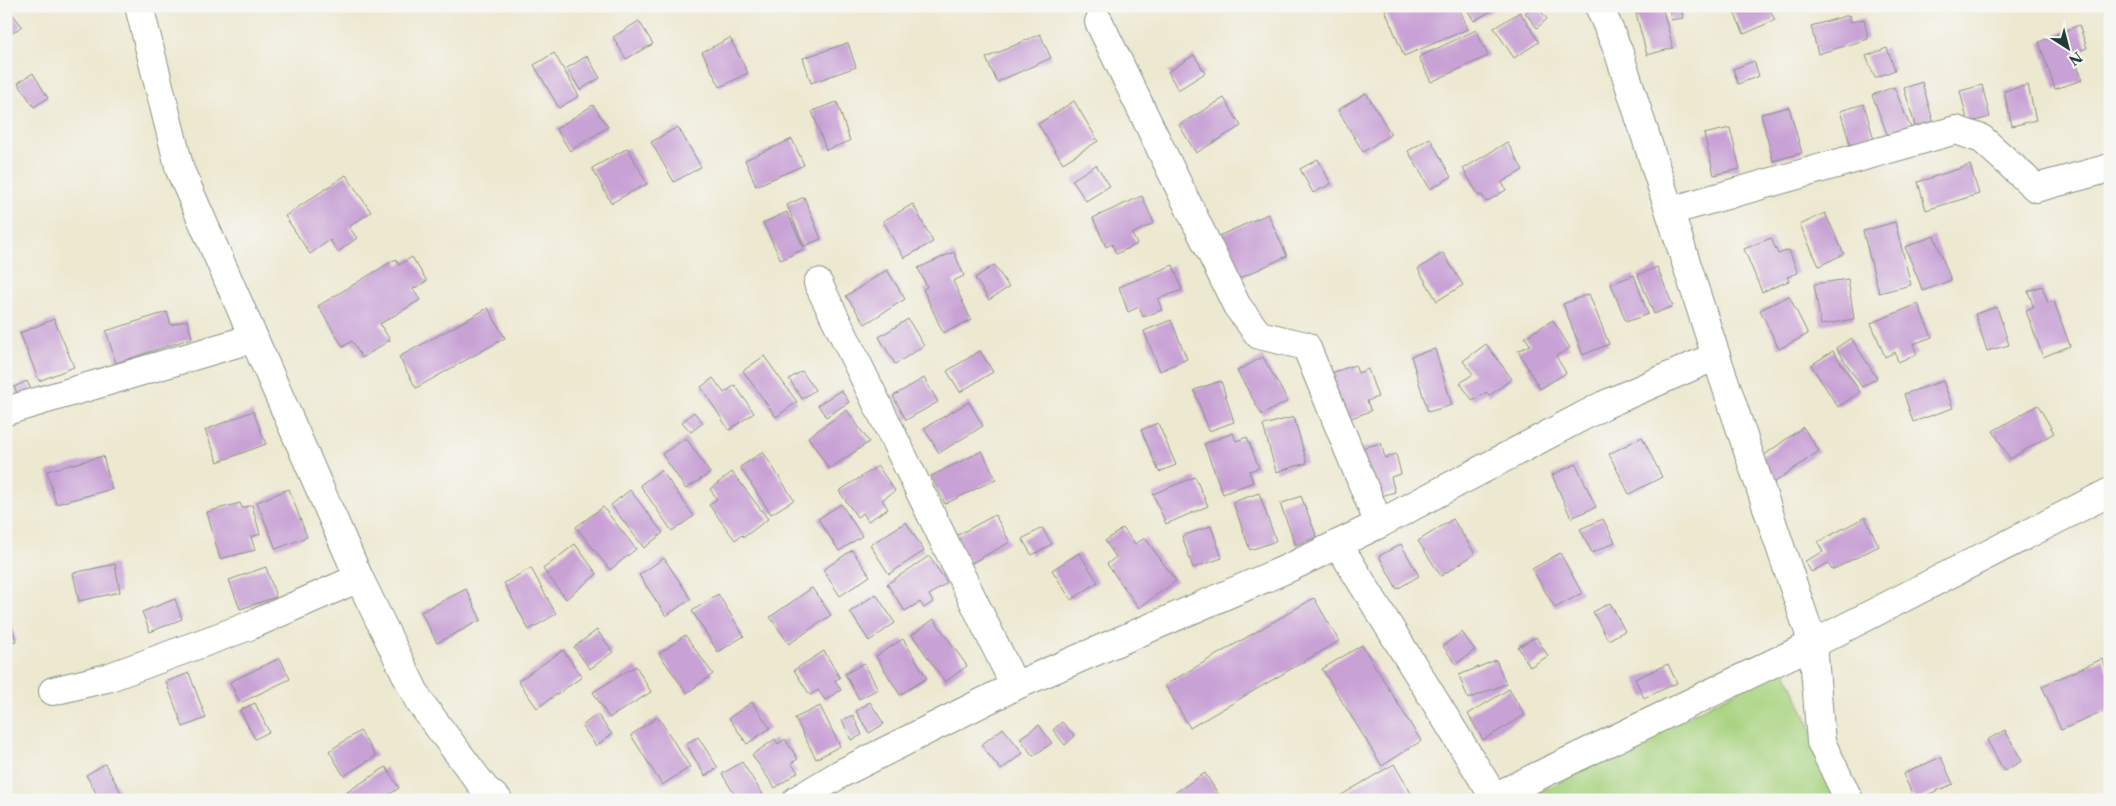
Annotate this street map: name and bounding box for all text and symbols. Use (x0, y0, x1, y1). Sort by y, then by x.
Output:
north arrow (2044, 22, 2094, 72)
text: N (2065, 48, 2086, 69)

